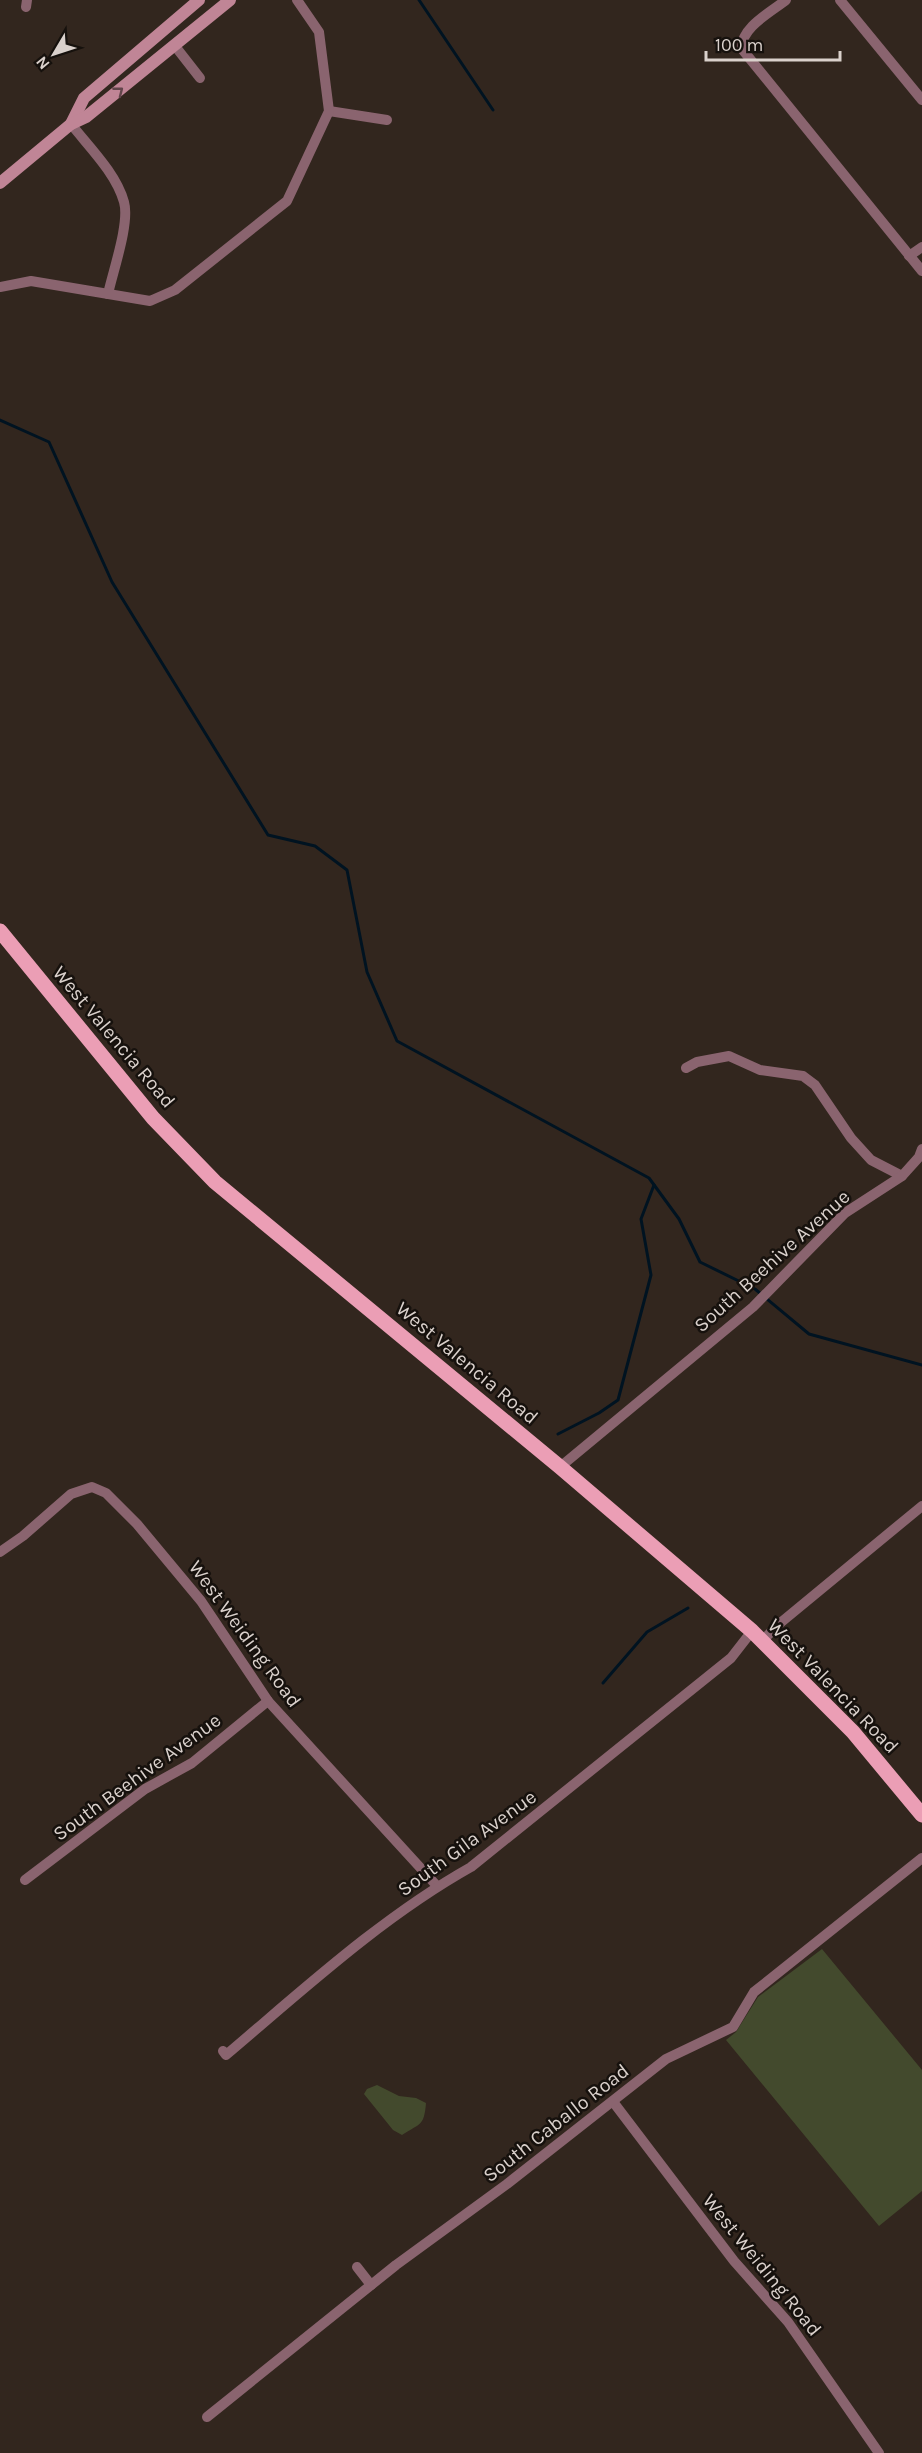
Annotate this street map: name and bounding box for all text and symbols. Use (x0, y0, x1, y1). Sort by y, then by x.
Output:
north arrow (24, 24, 84, 84)
scale bar (706, 24, 840, 62)
text: 100 m (715, 34, 763, 56)
text: N (32, 53, 54, 74)
one-way arrow (112, 88, 123, 99)
street label: West Valencia Road (48, 961, 180, 1113)
street label: South Beehive Avenue (689, 1185, 855, 1337)
street label: West Valencia Road (391, 1297, 543, 1429)
street label: West Weiding Road (184, 1556, 306, 1712)
street label: West Valencia Road (763, 1614, 903, 1758)
street label: South Beehive Avenue (49, 1709, 225, 1845)
street label: South Gila Avenue (393, 1785, 541, 1901)
street label: South Caballo Road (479, 2059, 633, 2187)
street label: West Weiding Road (698, 2189, 826, 2341)

